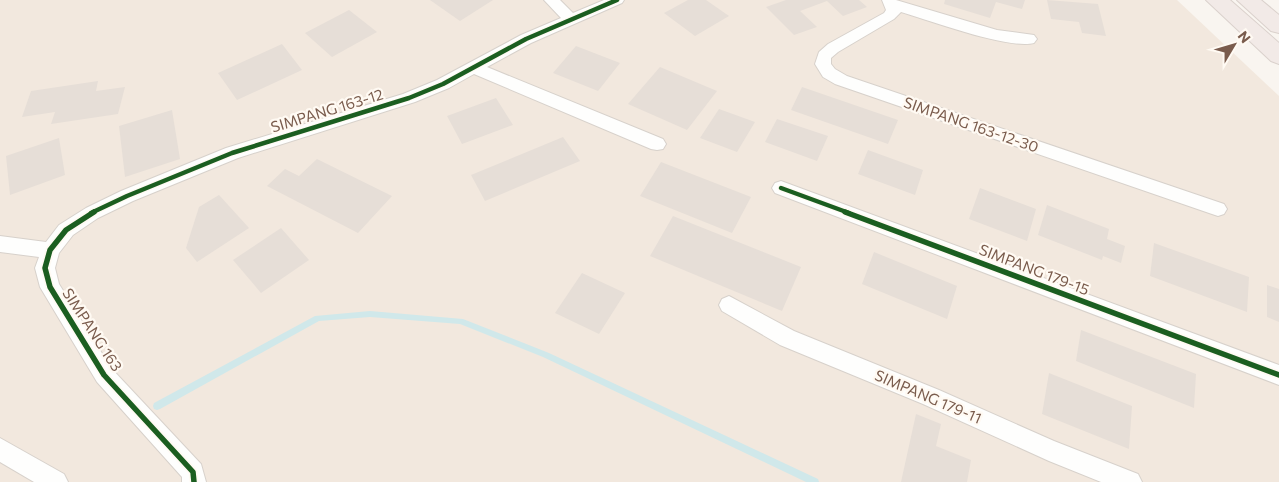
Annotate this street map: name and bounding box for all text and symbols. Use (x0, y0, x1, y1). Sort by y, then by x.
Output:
north arrow (1209, 20, 1259, 70)
text: N (1235, 27, 1255, 46)
street label: SIMPANG 163-12 (268, 84, 385, 136)
street label: SIMPANG 163-12-30 (902, 93, 1041, 156)
street label: SIMPANG 179-15 (977, 240, 1092, 298)
street label: SIMPANG 163 (59, 284, 126, 374)
street label: SIMPANG 179-11 (872, 366, 984, 427)

